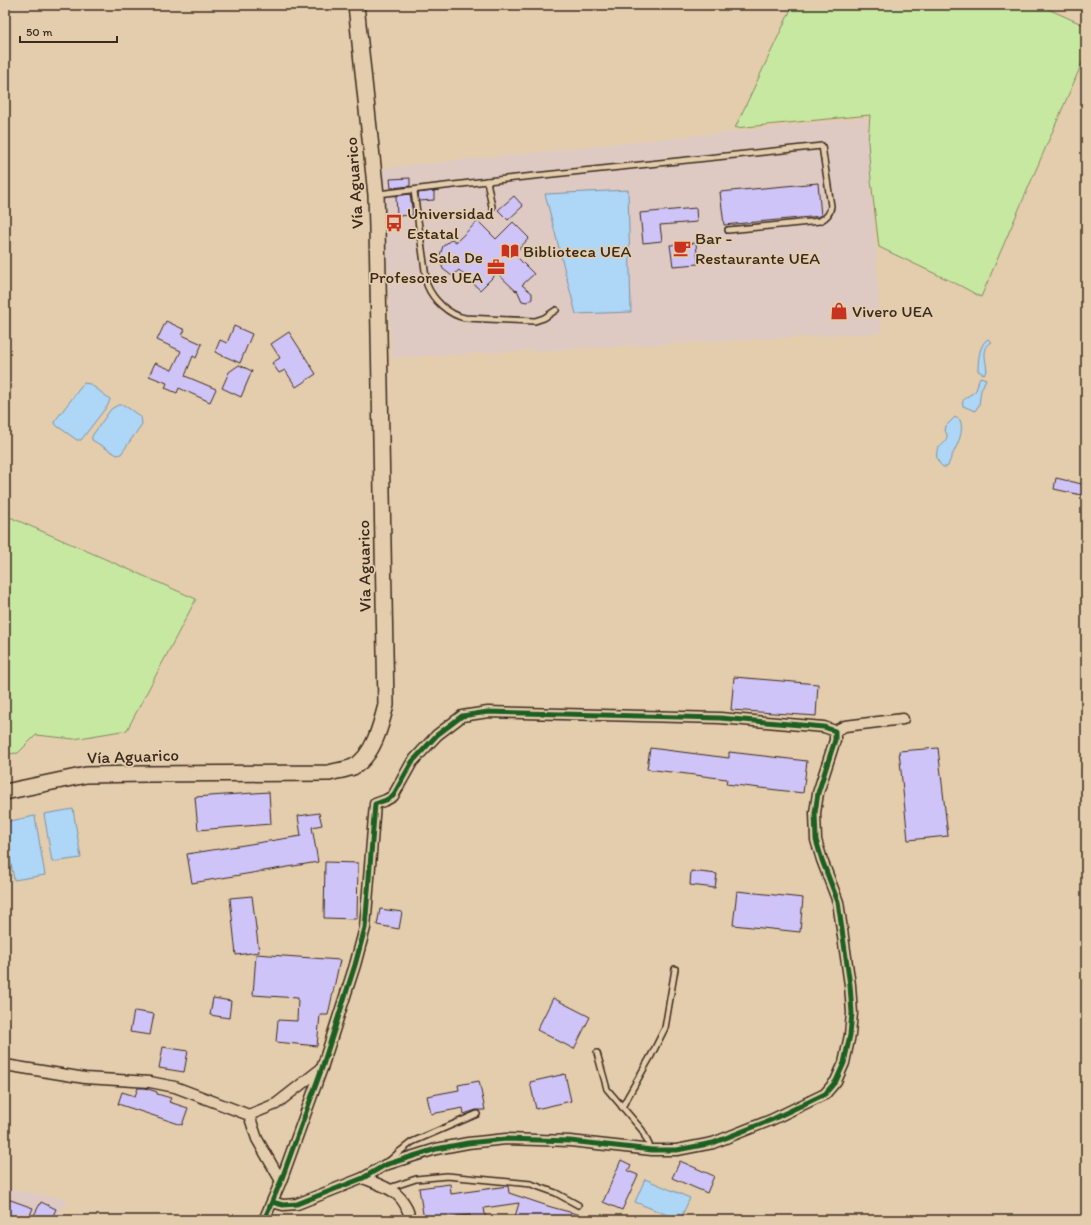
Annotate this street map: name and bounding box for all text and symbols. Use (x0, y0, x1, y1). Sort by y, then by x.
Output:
scale bar (20, 18, 117, 44)
text: 50 m (26, 25, 52, 39)
street label: Vía Aguarico (341, 136, 367, 230)
place label: Universidad Estatal (407, 203, 495, 243)
bus stop icon: Universidad Estatal (384, 213, 404, 233)
place label: Bar - Restaurante UEA (695, 228, 820, 268)
cafe icon: Bar - Restaurante UEA (672, 238, 692, 258)
library icon: Biblioteca UEA (500, 241, 520, 261)
place label: Biblioteca UEA (523, 241, 631, 261)
place label: Sala De Profesores UEA (369, 247, 483, 287)
office icon: Sala De Profesores UEA (486, 257, 506, 277)
shop icon: Vivero UEA (829, 301, 849, 321)
place label: Vivero UEA (852, 301, 933, 321)
street label: Vía Aguarico (353, 520, 375, 612)
street label: Vía Aguarico (87, 744, 179, 768)

